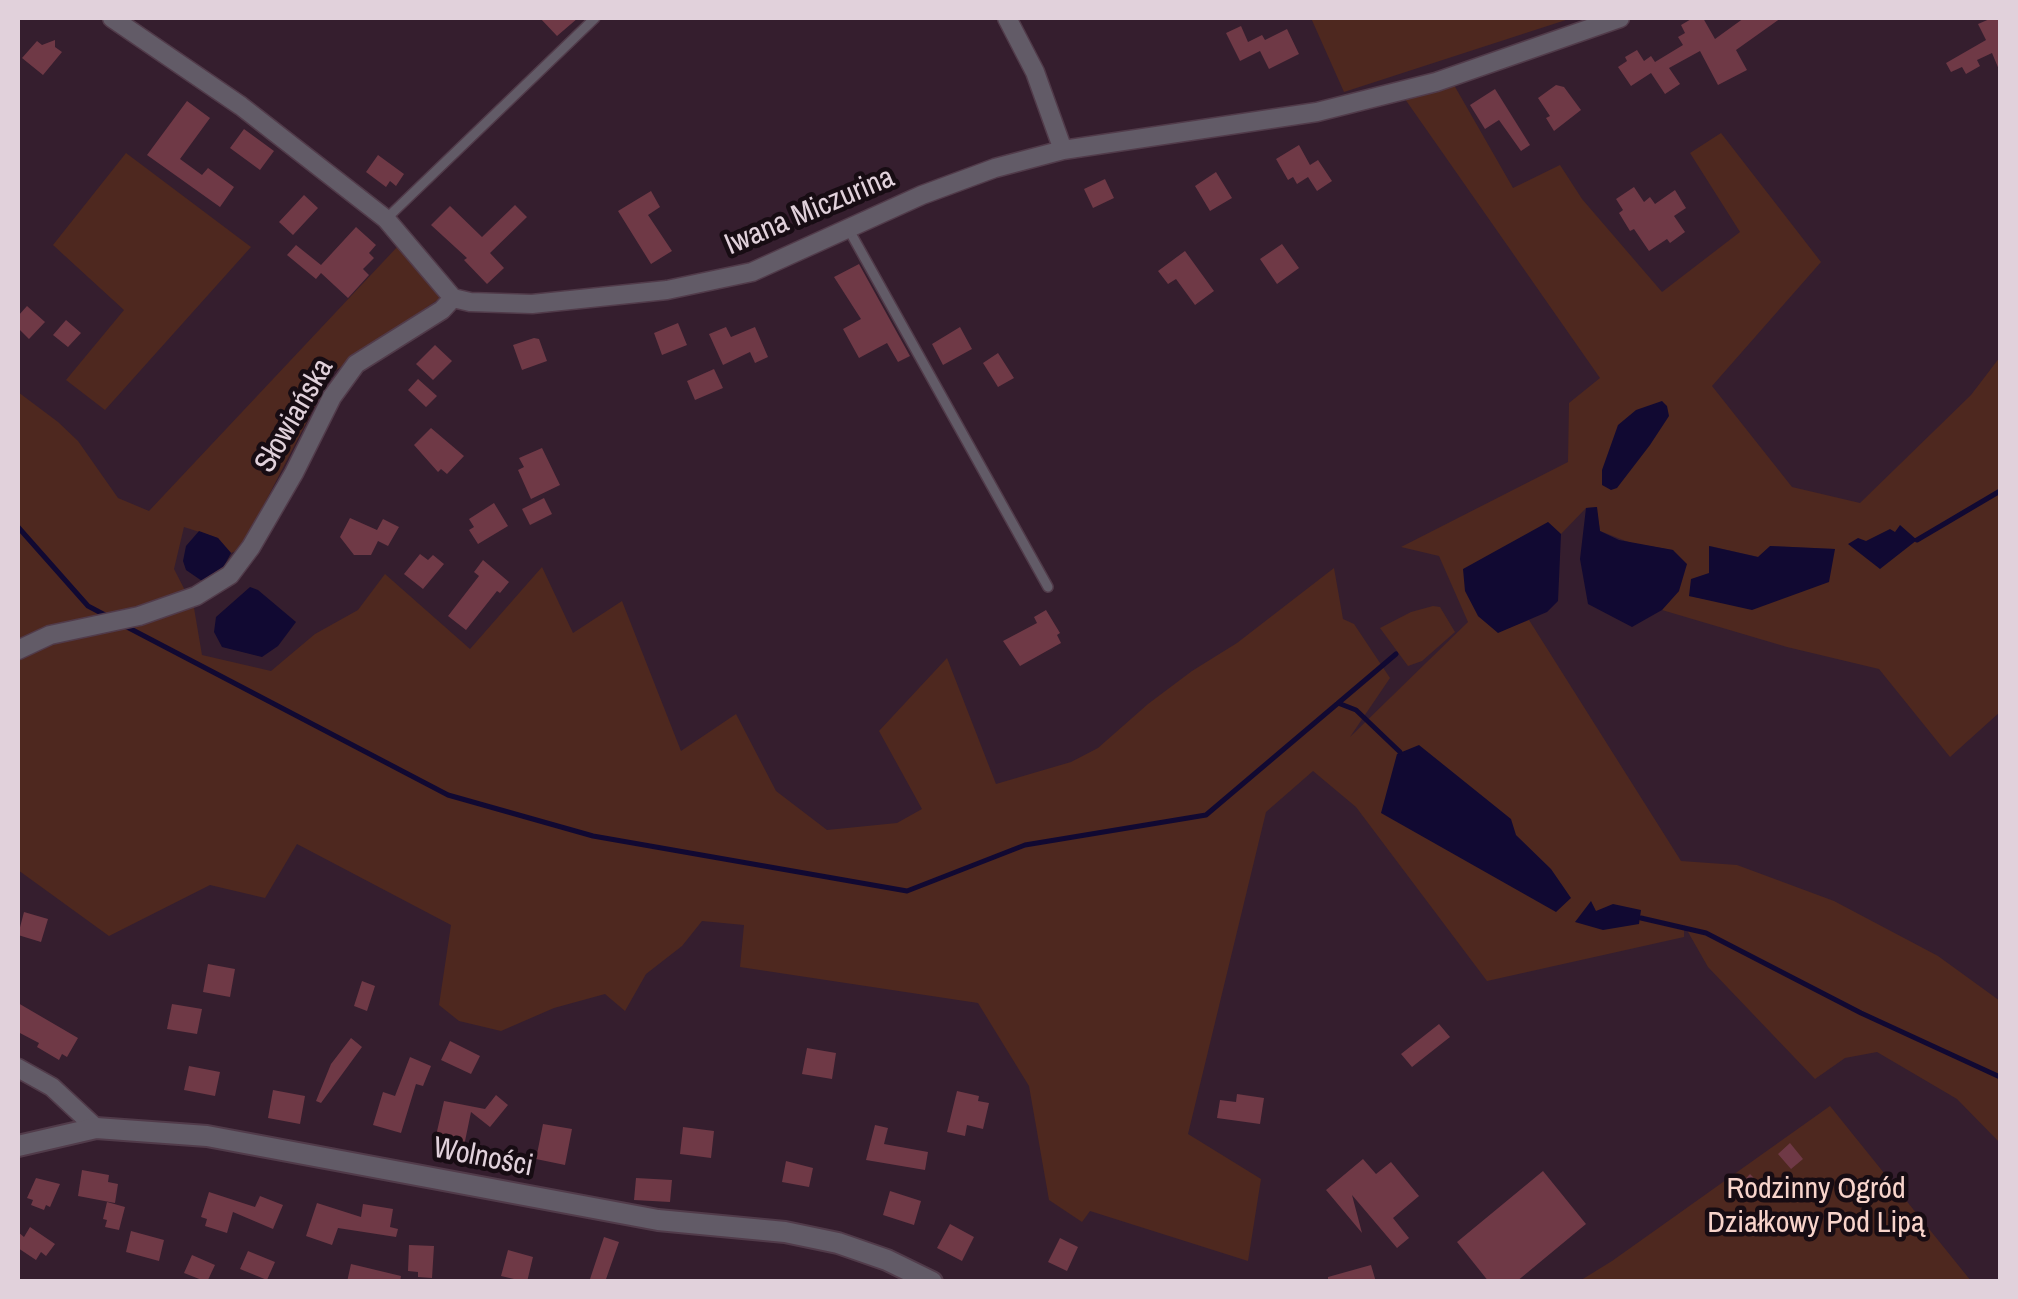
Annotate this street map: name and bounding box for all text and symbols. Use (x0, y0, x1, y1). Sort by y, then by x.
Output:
street label: Iwana Miczurina (720, 160, 900, 264)
street label: Słowiańska (248, 353, 342, 479)
street label: Wolności (430, 1131, 536, 1185)
park label: Rodzinny Ogród Działkowy Pod Lipą (1707, 1172, 1925, 1242)

